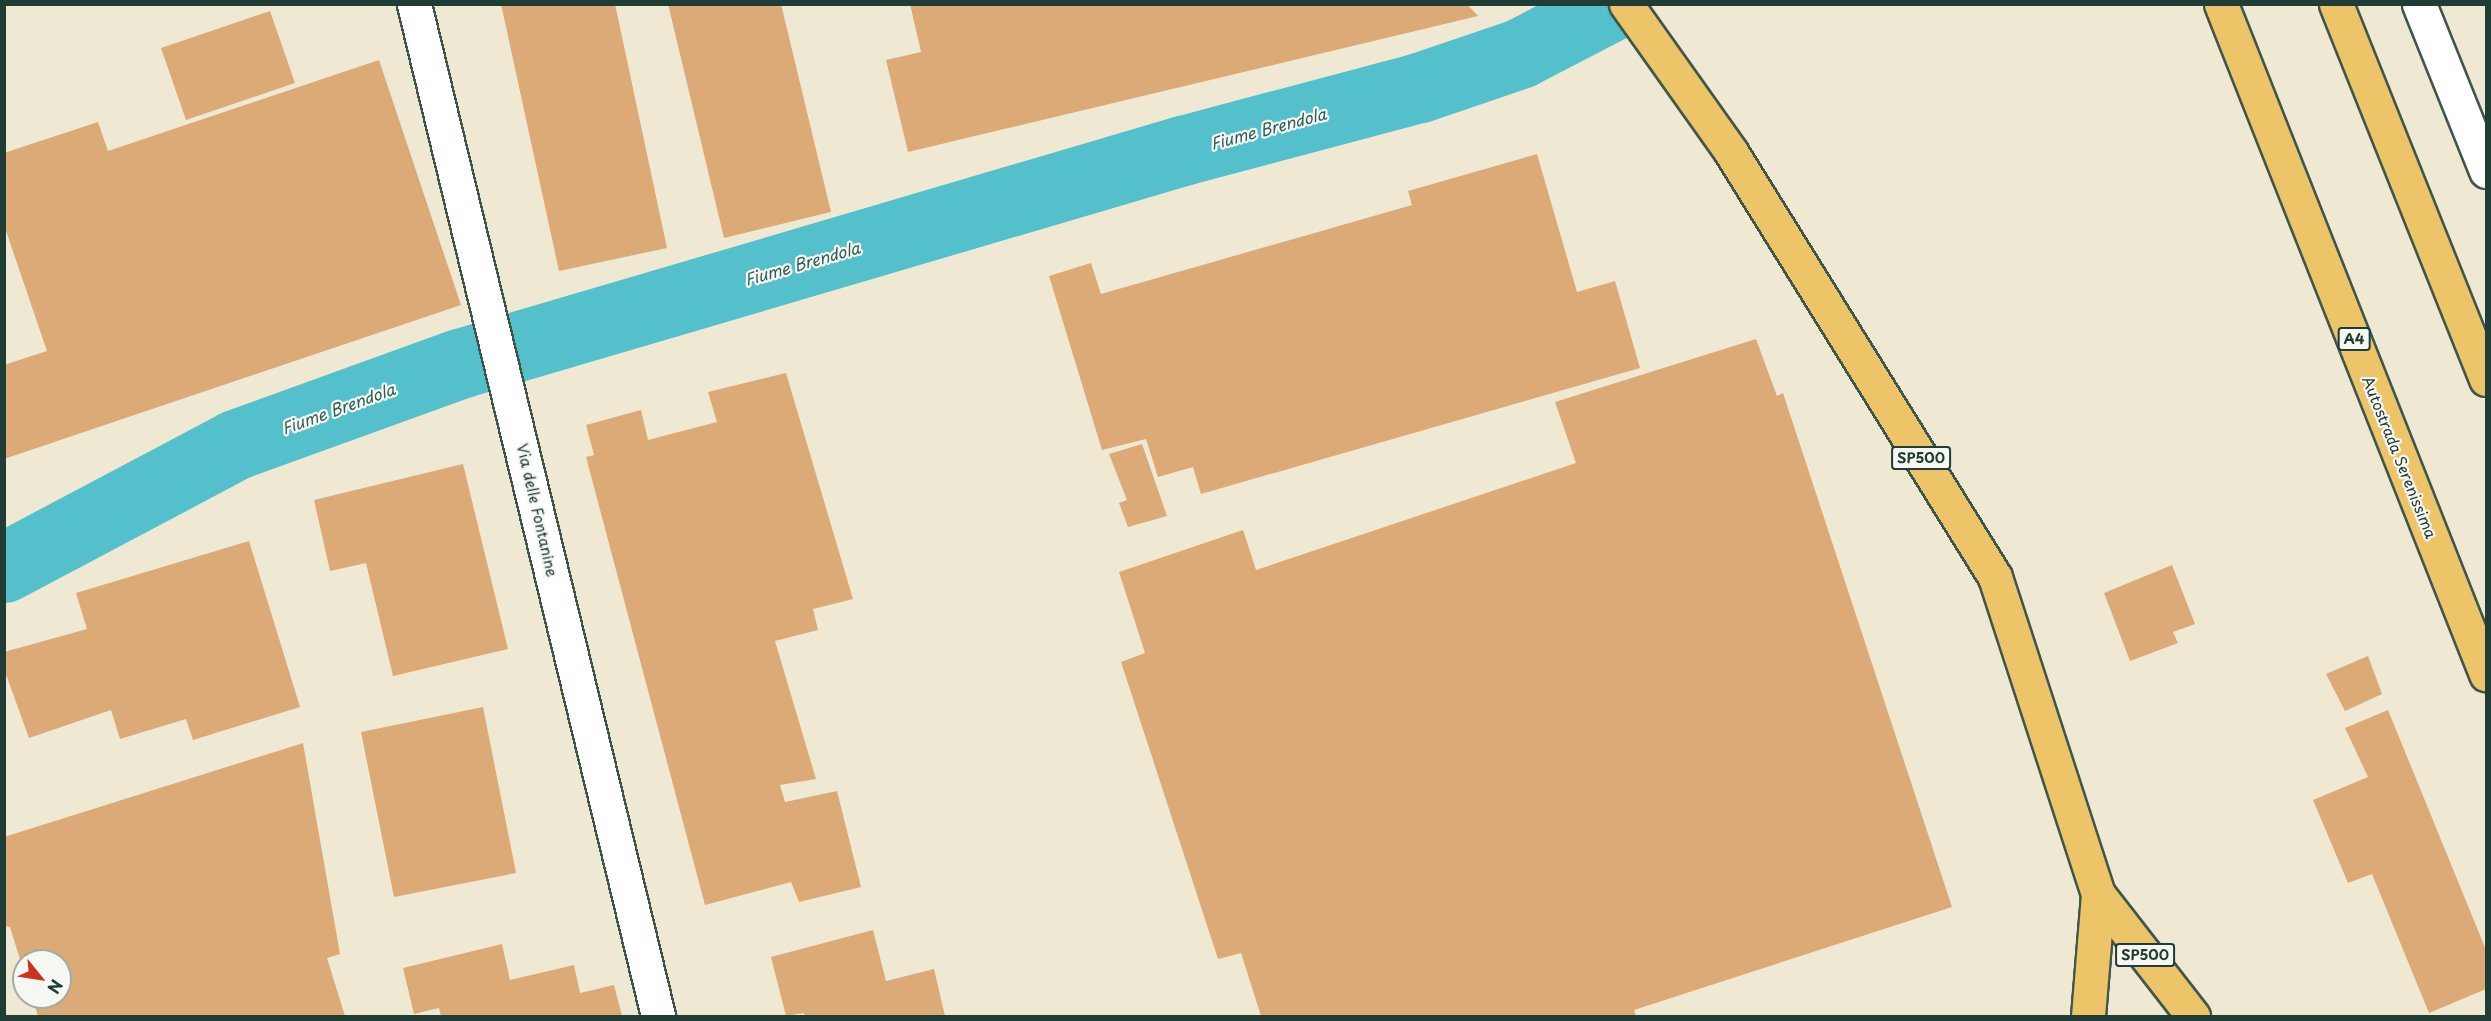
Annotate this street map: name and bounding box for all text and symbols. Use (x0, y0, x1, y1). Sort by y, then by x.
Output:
water label: Fiume Brendola (1208, 103, 1328, 153)
water label: Fiume Brendola (742, 237, 862, 289)
road number: A4 (2338, 328, 2370, 350)
street label: Autostrada Serenissima (2359, 373, 2441, 541)
water label: Fiume Brendola (279, 379, 397, 437)
street label: Via delle Fontanine (514, 441, 562, 579)
road number: SP500 (1891, 447, 1951, 469)
road number: SP500 (2115, 944, 2175, 966)
north arrow (12, 949, 72, 1009)
text: N (42, 976, 69, 998)

